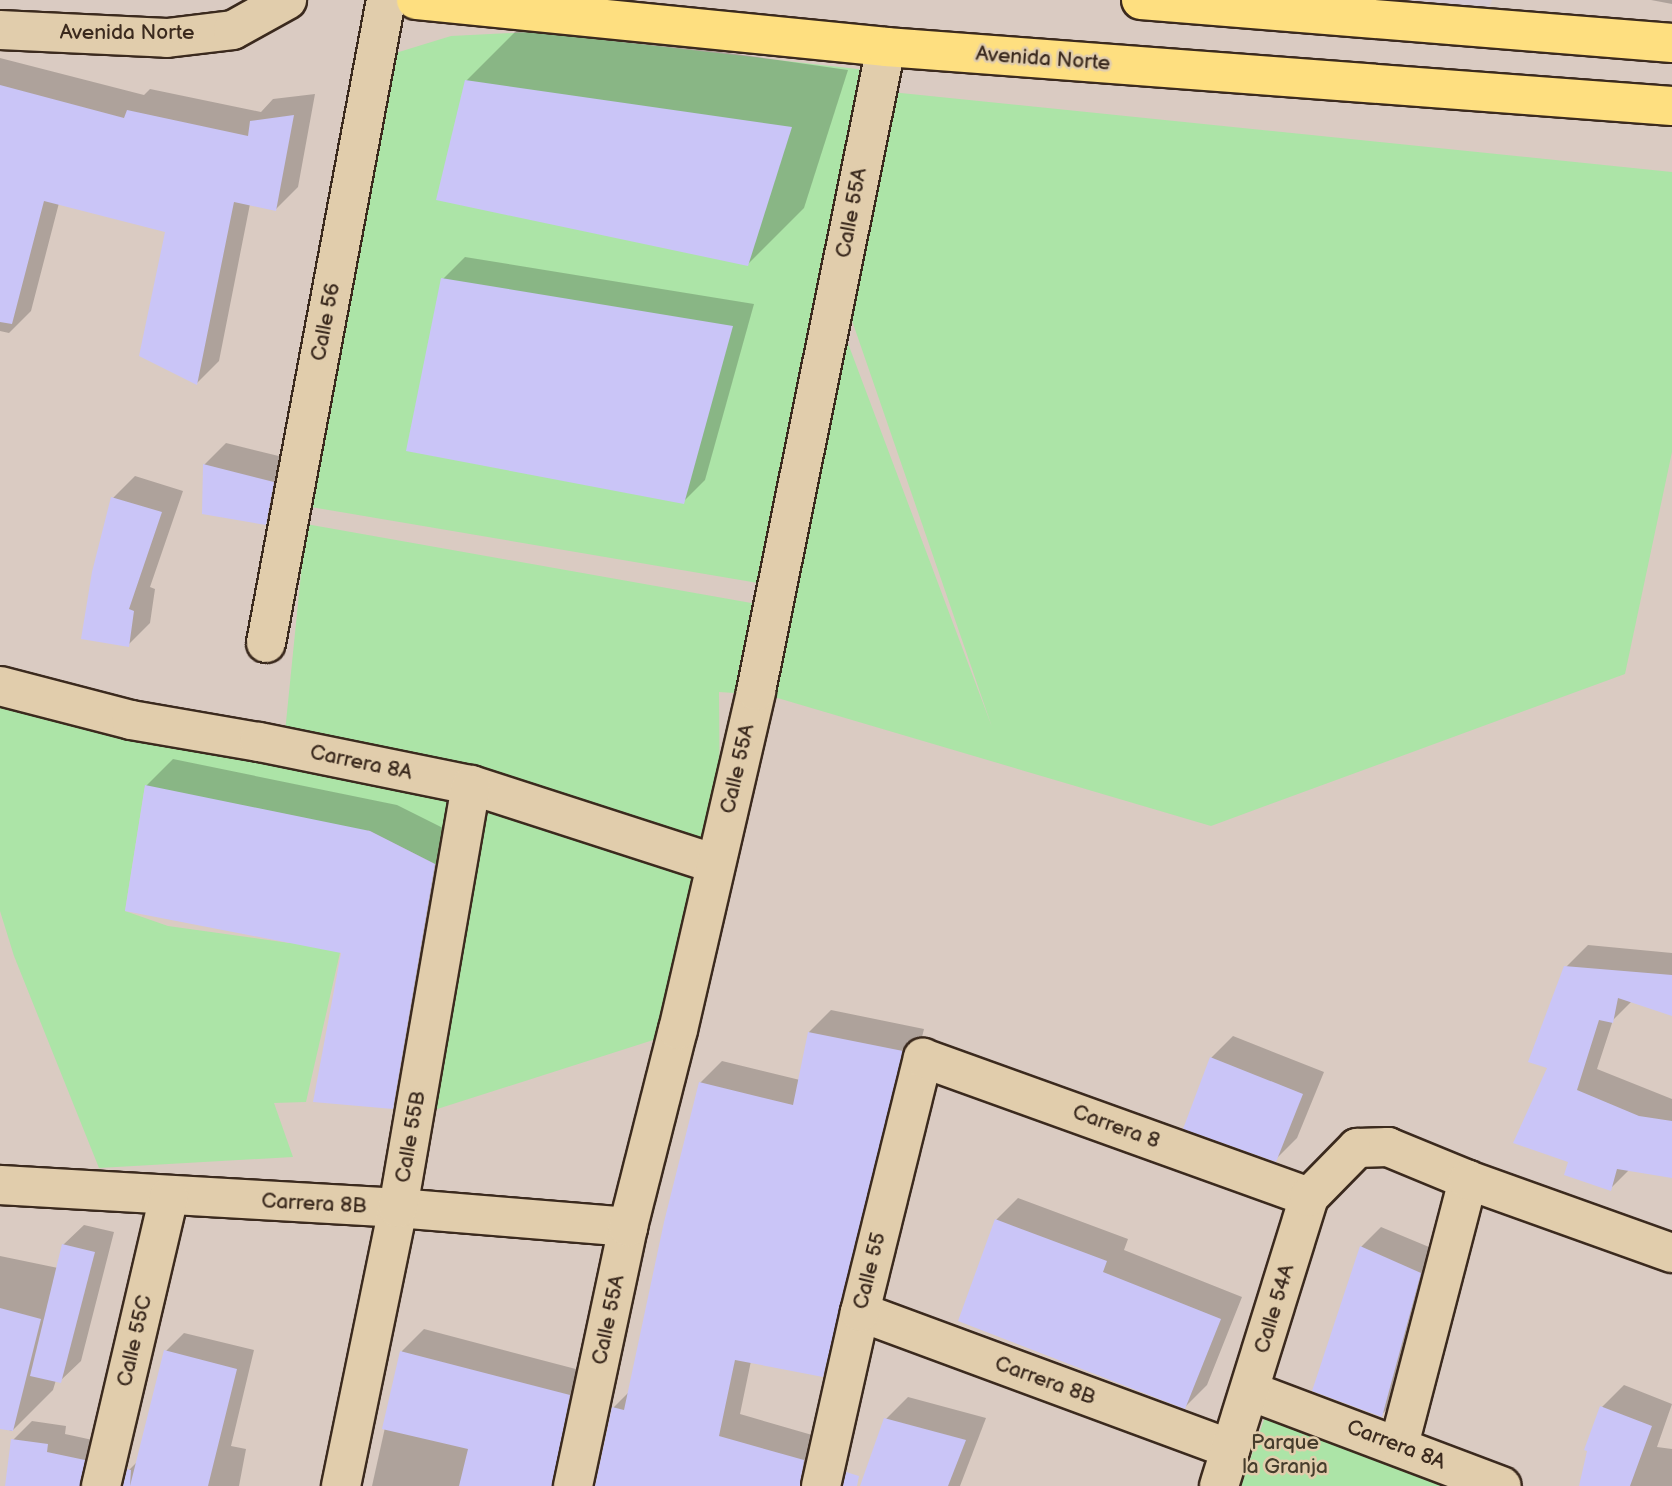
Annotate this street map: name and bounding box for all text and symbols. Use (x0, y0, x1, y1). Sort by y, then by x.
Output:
street label: Avenida Norte (60, 20, 194, 46)
street label: Avenida Norte (975, 42, 1111, 76)
street label: Calle 55A (831, 166, 873, 260)
street label: Calle 56 (306, 281, 346, 363)
street label: Calle 55A (715, 722, 761, 816)
street label: Carrera 8A (308, 740, 414, 786)
street label: Calle 55B (391, 1089, 431, 1185)
street label: Carrera 8 (1069, 1100, 1163, 1154)
street label: Carrera 8B (261, 1189, 367, 1219)
street label: Calle 55 (848, 1230, 892, 1312)
street label: Calle 54A (1250, 1261, 1300, 1357)
street label: Calle 55A (587, 1273, 631, 1367)
street label: Calle 55C (112, 1293, 158, 1389)
street label: Carrera 8B (991, 1351, 1099, 1411)
street label: Carrera 8A (1343, 1415, 1449, 1475)
park label: Parque la Granja (1242, 1430, 1328, 1480)

